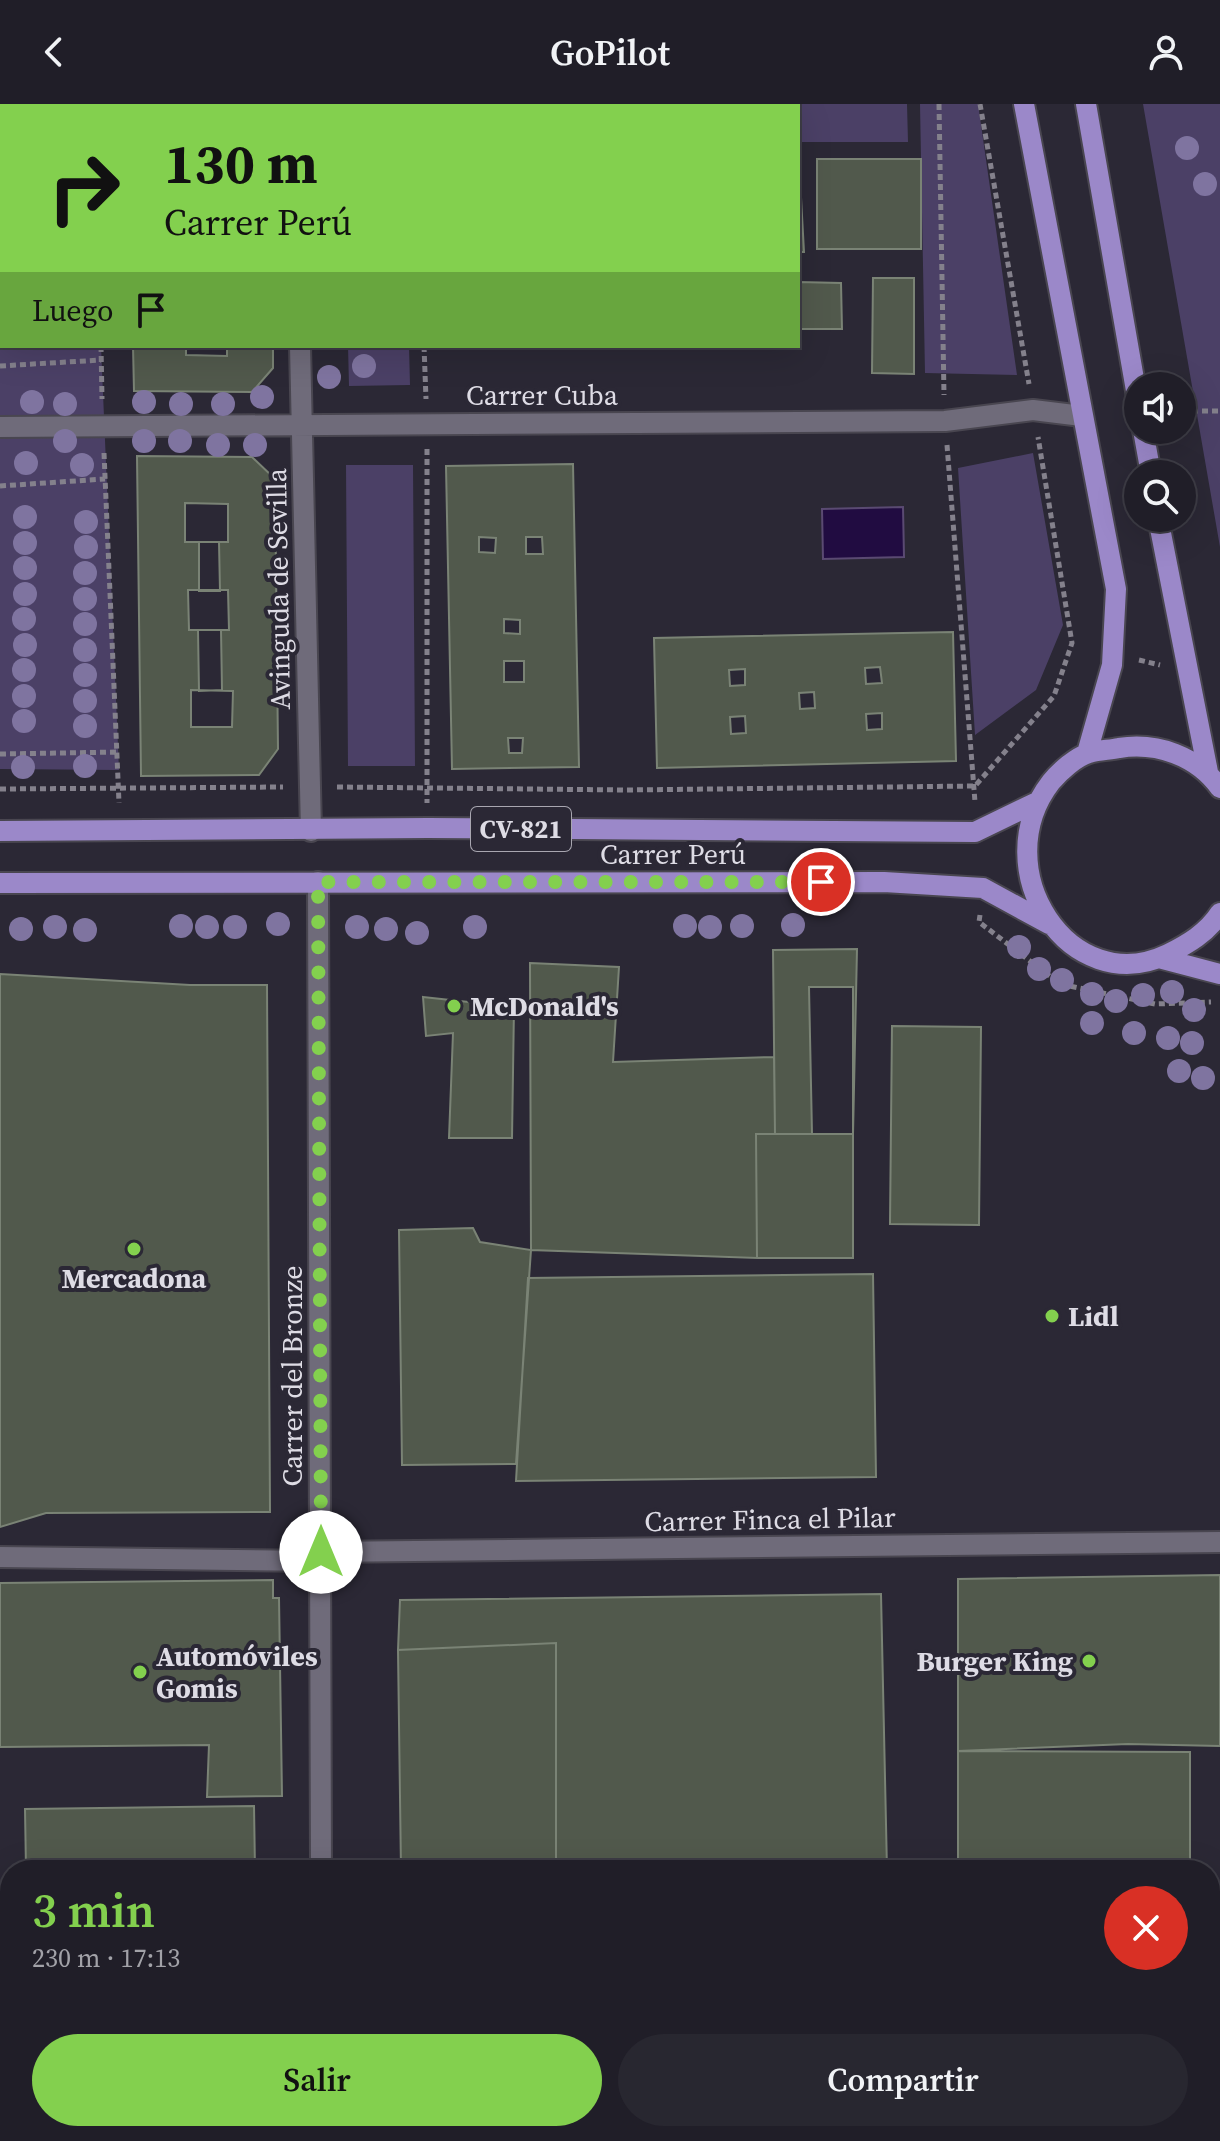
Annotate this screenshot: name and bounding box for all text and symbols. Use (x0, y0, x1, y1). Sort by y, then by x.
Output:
text: GoPilot (550, 28, 670, 77)
icon: back (32, 30, 76, 74)
icon: person (1144, 30, 1188, 74)
text: 130 m (164, 125, 318, 202)
icon: right (32, 136, 136, 240)
text: Carrer Perú (164, 198, 352, 247)
icon: arrive (129, 288, 173, 332)
text: Luego (32, 290, 113, 331)
map controls (1124, 372, 1196, 532)
button: sound (1124, 372, 1196, 444)
street label: Carrer Cuba (466, 376, 619, 414)
button: search (1124, 460, 1196, 532)
street label: Avinguda de Sevilla (257, 467, 299, 710)
road number: CV-821 (471, 807, 571, 851)
street label: Carrer Perú (600, 835, 746, 873)
pin (787, 848, 855, 916)
icon: arrive (799, 860, 843, 904)
place label: McDonald's (470, 987, 619, 1025)
marker: McDonald's (445, 997, 463, 1015)
marker: Mercadona (125, 1240, 143, 1258)
place label: Mercadona (62, 1259, 207, 1297)
street label: Carrer del Bronze (273, 1265, 311, 1487)
place label: Lidl (1068, 1297, 1119, 1335)
marker: Lidl (1043, 1307, 1061, 1325)
street label: Carrer Finca el Pilar (644, 1498, 896, 1540)
position arrow (279, 1510, 363, 1594)
place label: Automóviles Gomis (156, 1637, 318, 1707)
place label: Burger King (916, 1642, 1073, 1680)
marker: Burger King (1080, 1652, 1098, 1670)
marker: Automóviles Gomis (131, 1663, 149, 1681)
text: 3 min (32, 1877, 155, 1943)
button: close (1104, 1886, 1188, 1970)
text: 230 m · 17:13 (32, 1940, 180, 1976)
button: Salir (32, 2034, 602, 2126)
button: Compartir (618, 2034, 1188, 2126)

